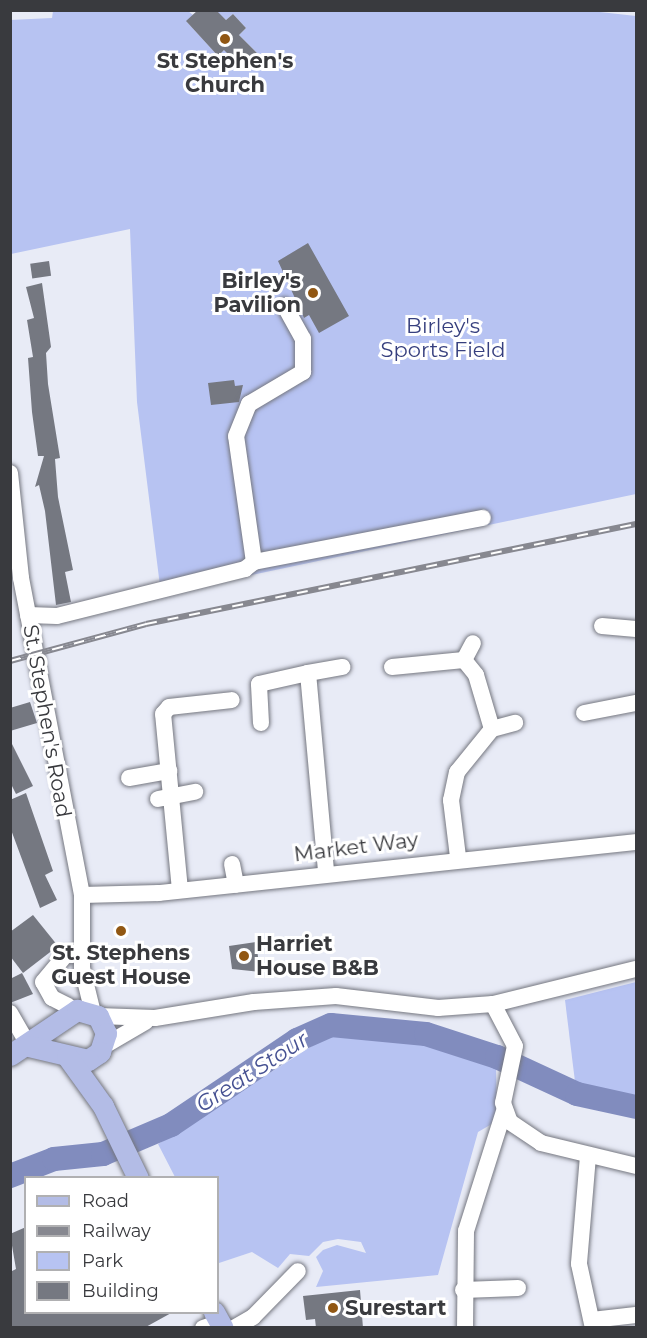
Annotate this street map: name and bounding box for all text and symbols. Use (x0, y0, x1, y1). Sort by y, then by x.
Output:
marker: St Stephen's Church (218, 32, 232, 46)
place label: St Stephen's Church (157, 48, 293, 98)
place label: Birley's Pavilion (213, 268, 301, 318)
marker: Birley's Pavilion (306, 286, 320, 300)
park label: Birley's Sports Field (381, 313, 505, 363)
street label: St. Stephen's Road (18, 623, 76, 819)
street label: Market Way (292, 827, 420, 867)
marker: St. Stephens Guest House (114, 924, 128, 938)
place label: Harriet House B&B (256, 931, 379, 981)
place label: St. Stephens Guest House (51, 940, 191, 990)
marker: Harriet House B&B (237, 949, 251, 963)
water label: Great Stour (191, 1026, 313, 1118)
legend (24, 1176, 219, 1314)
text: Road (82, 1190, 129, 1212)
text: Railway (82, 1220, 151, 1242)
text: Park (82, 1250, 123, 1272)
text: Building (82, 1280, 159, 1302)
place label: Surestart (345, 1295, 446, 1321)
marker: Surestart (326, 1301, 340, 1315)

